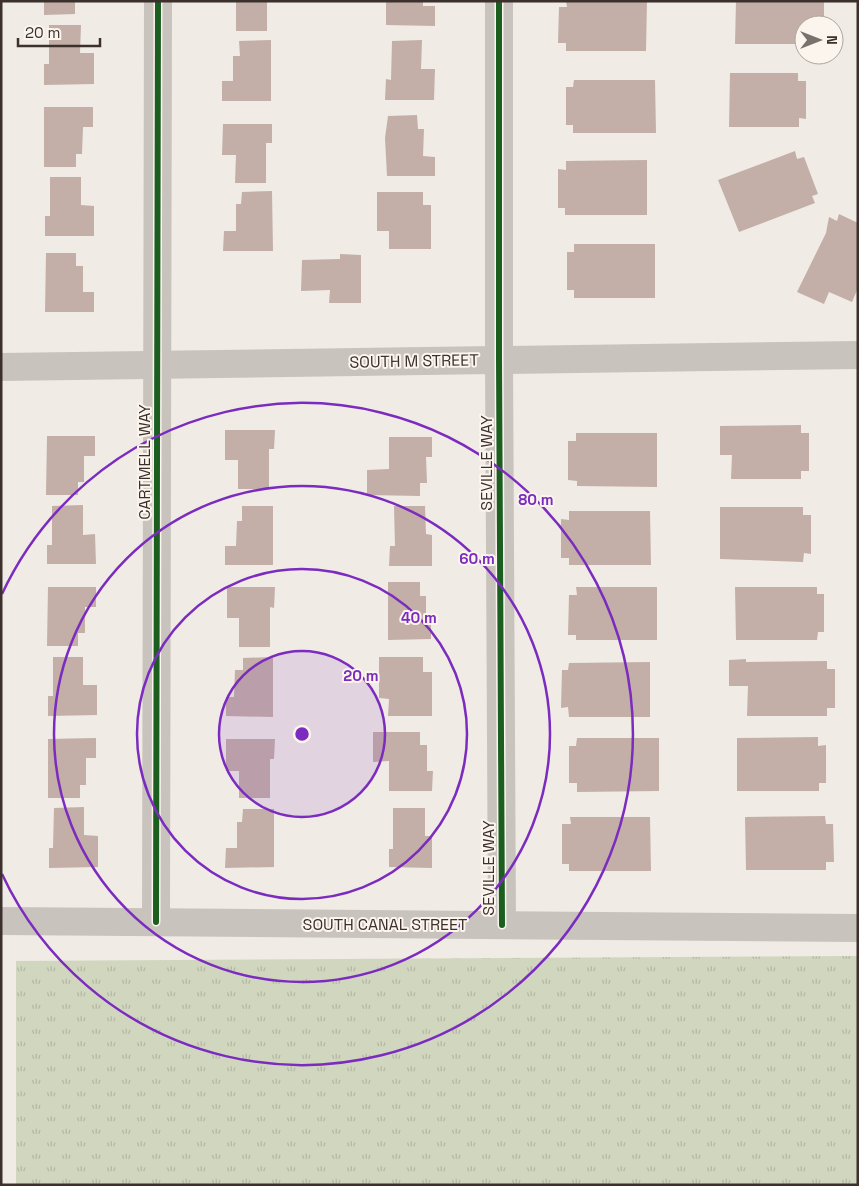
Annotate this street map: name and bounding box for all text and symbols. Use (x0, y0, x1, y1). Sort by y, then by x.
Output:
scale bar (18, 15, 100, 47)
north arrow (794, 15, 844, 65)
text: 20 m (25, 23, 60, 42)
text: N (823, 35, 841, 45)
street label: SOUTH M STREET (349, 349, 479, 373)
street label: CARTMELL WAY (134, 404, 155, 520)
street label: SEVILLE WAY (476, 415, 497, 511)
text: 80 m (518, 490, 554, 509)
text: 60 m (459, 549, 495, 568)
text: 40 m (401, 608, 437, 627)
text: 20 m (343, 666, 379, 685)
centre of rings (293, 725, 311, 743)
street label: SEVILLE WAY (478, 820, 499, 916)
street label: SOUTH CANAL STREET (303, 914, 467, 935)

